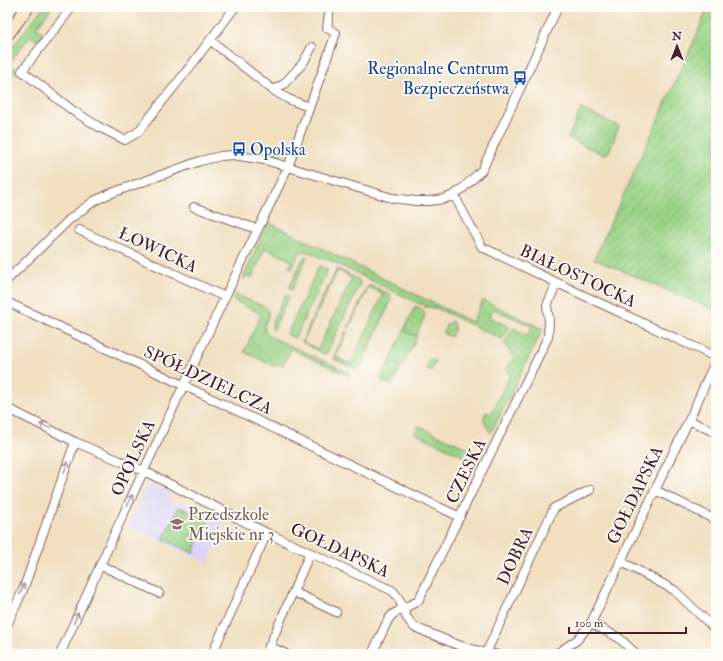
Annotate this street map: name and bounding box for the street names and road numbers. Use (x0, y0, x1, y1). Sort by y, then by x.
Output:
street label: ŁOWICKA (115, 223, 201, 278)
street label: BIAŁOSTOCKA (516, 240, 640, 312)
street label: SPÓŁDZIELCZA (140, 340, 276, 419)
street label: OPOLSKA (106, 416, 160, 499)
street label: CZESKA (441, 435, 491, 507)
street label: GOŁDAPSKA (602, 442, 668, 548)
street label: GOŁDAPSKA (287, 518, 393, 582)
street label: DOBRA (492, 524, 538, 588)

